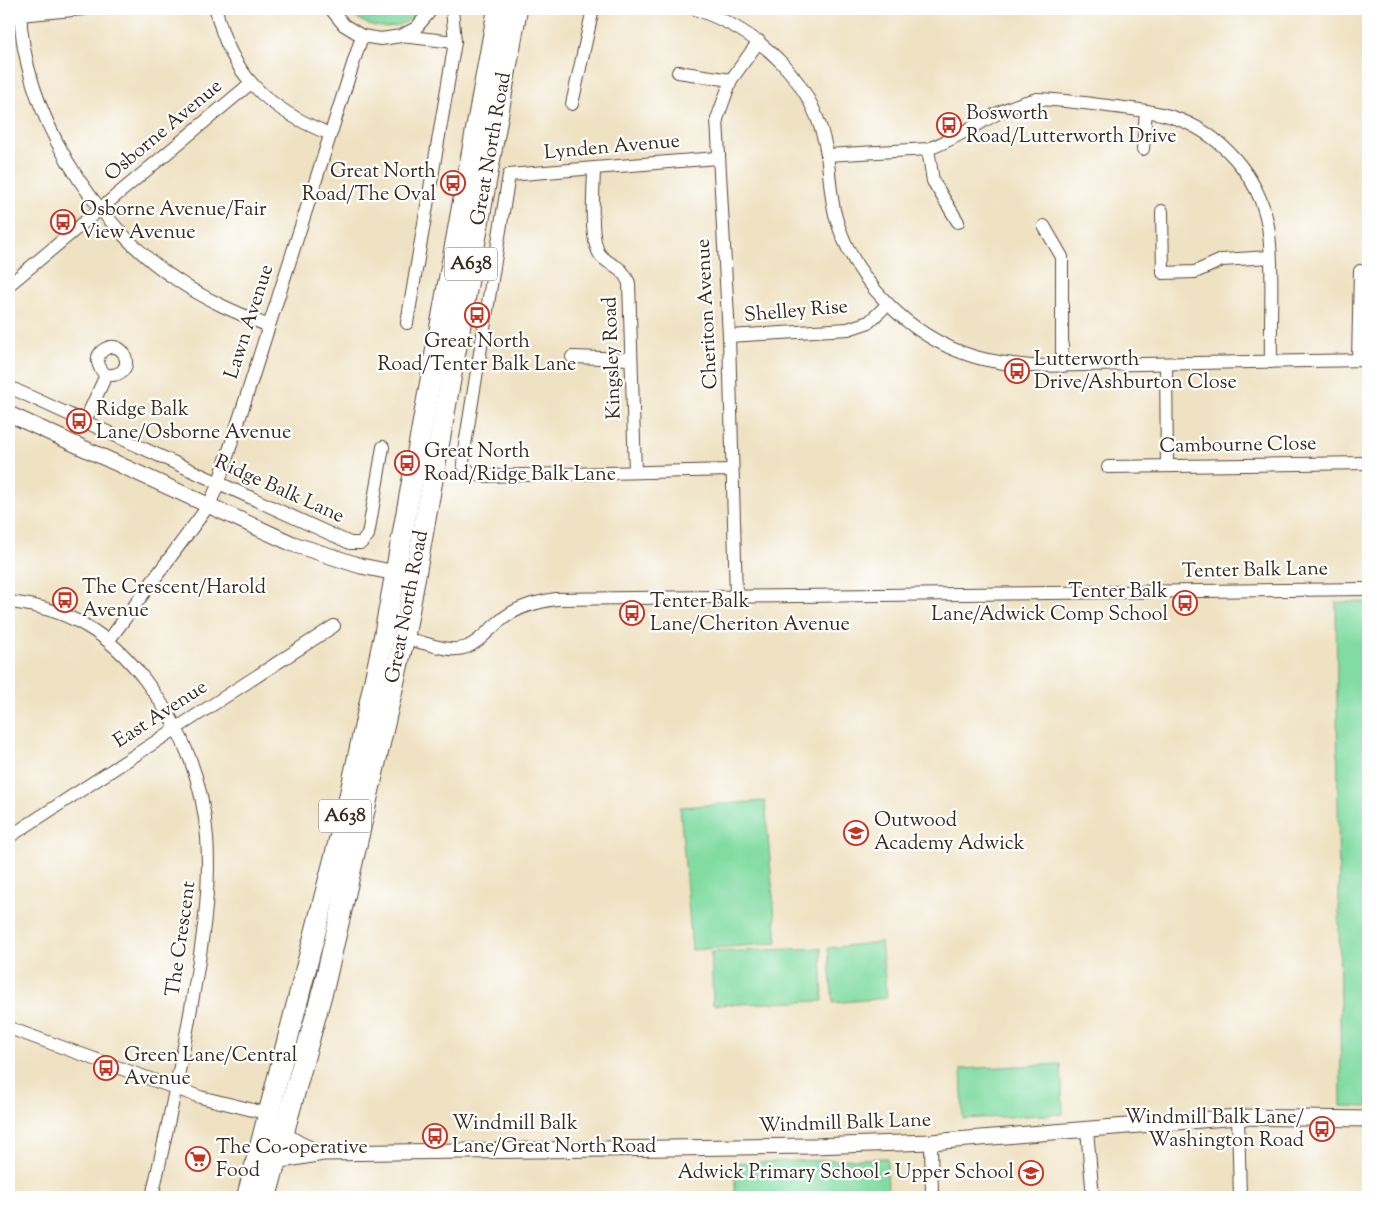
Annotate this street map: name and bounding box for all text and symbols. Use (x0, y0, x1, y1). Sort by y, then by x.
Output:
street label: Great North Road (464, 70, 520, 228)
street label: Osborne Avenue (99, 73, 229, 189)
place label: Bosworth Road/Lutterworth Drive (966, 100, 1177, 152)
bus stop icon: Bosworth Road/Lutterworth Drive (936, 112, 962, 138)
street label: Lynden Avenue (543, 128, 681, 168)
place label: Great North Road/The Oval (302, 158, 436, 210)
bus stop icon: Great North Road/The Oval (440, 170, 466, 196)
place label: Osborne Avenue/Fair View Avenue (80, 196, 267, 248)
bus stop icon: Osborne Avenue/Fair View Avenue (50, 209, 76, 235)
street label: Cheriton Avenue (690, 238, 726, 390)
road number: A638 (445, 248, 497, 280)
street label: Lawn Avenue (218, 261, 282, 383)
street label: Shelley Rise (743, 293, 849, 331)
street label: Kingsley Road (596, 296, 630, 420)
bus stop icon: Great North Road/Tenter Balk Lane (464, 302, 490, 328)
place label: Great North Road/Tenter Balk Lane (378, 328, 576, 380)
place label: Lutterworth Drive/Ashburton Close (1034, 346, 1237, 398)
bus stop icon: Lutterworth Drive/Ashburton Close (1004, 358, 1030, 384)
place label: Ridge Balk Lane/Osborne Avenue (96, 396, 291, 448)
bus stop icon: Ridge Balk Lane/Osborne Avenue (66, 408, 92, 434)
street label: Cambourne Close (1159, 430, 1317, 462)
place label: Great North Road/Ridge Balk Lane (424, 438, 616, 490)
street label: Ridge Balk Lane (209, 448, 349, 532)
bus stop icon: Great North Road/Ridge Balk Lane (394, 450, 420, 476)
street label: Great North Road (379, 528, 437, 686)
street label: Tenter Balk Lane (1182, 555, 1328, 587)
place label: The Crescent/Harold Avenue (82, 574, 266, 626)
place label: Tenter Balk Lane/Adwick Comp School (931, 578, 1168, 630)
bus stop icon: The Crescent/Harold Avenue (52, 587, 78, 613)
place label: Tenter Balk Lane/Cheriton Avenue (650, 588, 850, 640)
bus stop icon: Tenter Balk Lane/Adwick Comp School (1172, 590, 1198, 616)
bus stop icon: Tenter Balk Lane/Cheriton Avenue (619, 600, 645, 626)
street label: East Avenue (108, 674, 214, 756)
road number: A638 (319, 799, 371, 832)
place label: Outwood Academy Adwick (874, 807, 1025, 859)
school or university icon: Outwood Academy Adwick (843, 820, 869, 846)
street label: The Crescent (160, 879, 204, 999)
place label: Green Lane/Central Avenue (124, 1042, 298, 1094)
bus stop icon: Green Lane/Central Avenue (93, 1055, 119, 1081)
place label: Windmill Balk Lane/ Washington Road (1124, 1104, 1304, 1156)
street label: Windmill Balk Lane (758, 1107, 932, 1141)
place label: Windmill Balk Lane/Great North Road (452, 1110, 656, 1162)
bus stop icon: Windmill Balk Lane/ Washington Road (1309, 1116, 1335, 1142)
bus stop icon: Windmill Balk Lane/Great North Road (422, 1123, 448, 1149)
place label: The Co-operative Food (216, 1134, 368, 1186)
supermarket icon: The Co-operative Food (185, 1146, 211, 1172)
place label: Adwick Primary School - Upper School (677, 1159, 1014, 1188)
school or university icon: Adwick Primary School - Upper School (1018, 1160, 1044, 1186)

